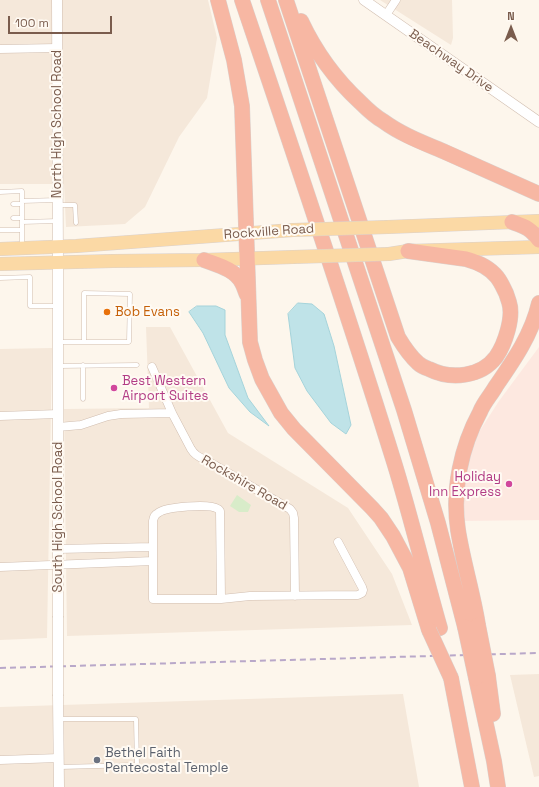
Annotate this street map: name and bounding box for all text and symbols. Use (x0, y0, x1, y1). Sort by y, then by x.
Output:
scale bar (10, 8, 114, 34)
north arrow (491, 8, 531, 48)
text: N (507, 9, 515, 23)
text: 100 m (15, 15, 49, 31)
street label: Beachway Drive (406, 26, 496, 96)
street label: North High School Road (49, 50, 65, 198)
street label: Rockville Road (223, 221, 315, 243)
place label: Bob Evans (115, 304, 180, 320)
marker: Bob Evans (102, 307, 112, 317)
place label: Best Western Airport Suites (122, 373, 208, 404)
marker: Best Western Airport Suites (109, 383, 119, 393)
street label: South High School Road (50, 442, 66, 592)
street label: Rockshire Road (198, 452, 290, 514)
place label: Holiday Inn Express (429, 469, 501, 500)
marker: Holiday Inn Express (504, 479, 514, 489)
place label: Bethel Faith Pentecostal Temple (105, 745, 228, 776)
marker: Bethel Faith Pentecostal Temple (92, 755, 102, 765)

